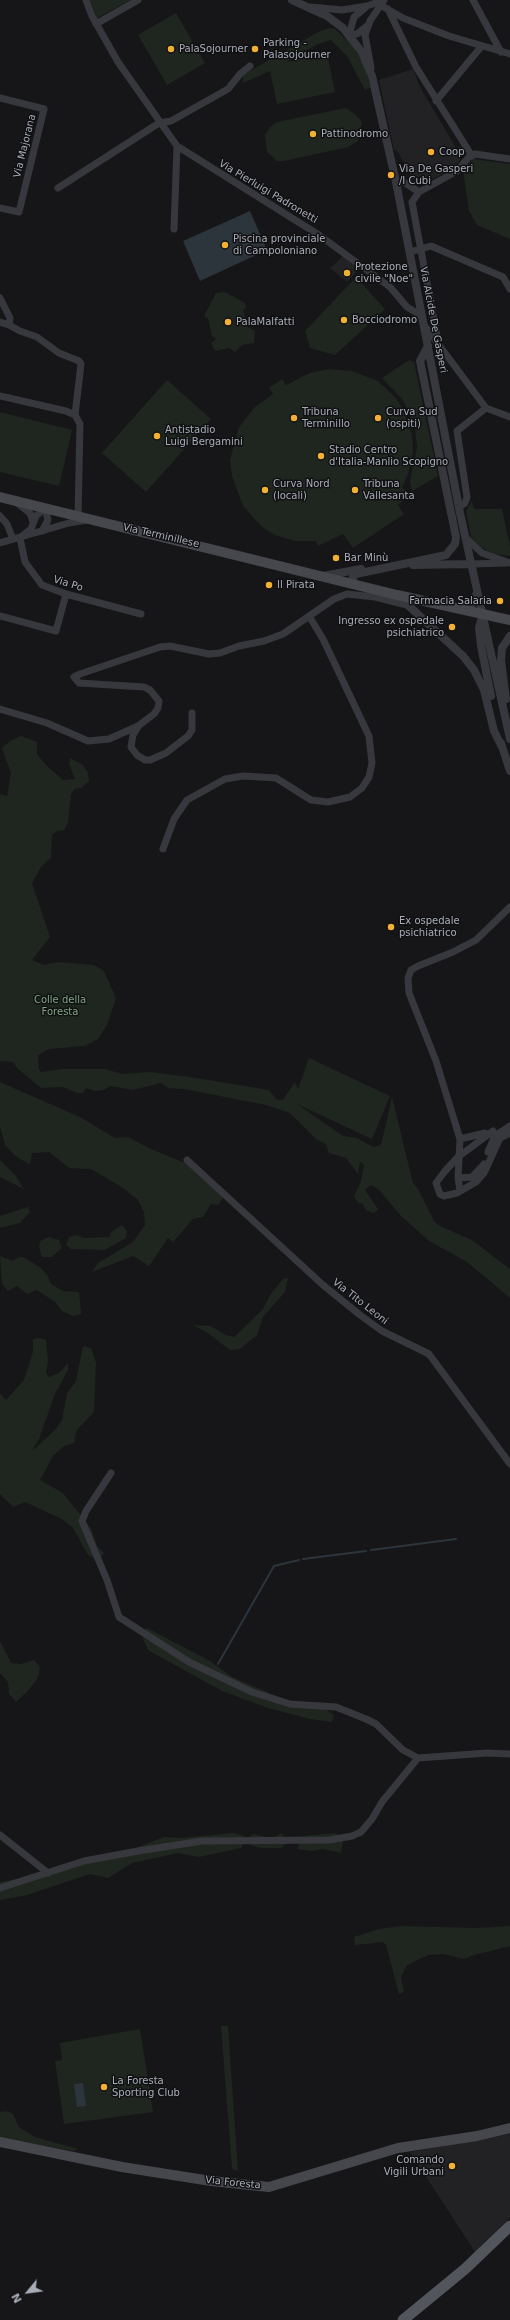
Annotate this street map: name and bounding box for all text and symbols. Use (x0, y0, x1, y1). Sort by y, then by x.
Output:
place label: Parking - Palasojourner (263, 37, 331, 60)
place label: PalaSojourner (179, 43, 248, 55)
marker: PalaSojourner (166, 44, 176, 54)
marker: Parking - Palasojourner (250, 44, 260, 54)
street label: Via Majorana (11, 113, 39, 179)
place label: Pattinodromo (321, 128, 388, 140)
marker: Pattinodromo (308, 129, 318, 139)
place label: Coop (439, 146, 465, 158)
marker: Coop (426, 147, 436, 157)
street label: Via Pierluigi Padronetti (217, 158, 319, 226)
place label: Via De Gasperi /I Cubi (399, 163, 473, 186)
marker: Via De Gasperi /I Cubi (386, 170, 396, 180)
place label: Piscina provinciale di Campoloniano (233, 233, 325, 256)
marker: Piscina provinciale di Campoloniano (220, 240, 230, 250)
place label: Protezione civile "Noe" (355, 261, 413, 284)
street label: Via Alcide De Gasperi (417, 266, 449, 374)
marker: Protezione civile "Noe" (342, 268, 352, 278)
place label: Bocciodromo (352, 314, 417, 326)
marker: Bocciodromo (339, 315, 349, 325)
place label: PalaMalfatti (236, 316, 294, 328)
marker: PalaMalfatti (223, 317, 233, 327)
place label: Tribuna Terminillo (302, 406, 350, 430)
place label: Curva Sud (ospiti) (386, 406, 438, 430)
marker: Tribuna Terminillo (289, 413, 299, 423)
marker: Curva Sud (ospiti) (373, 413, 383, 423)
place label: Antistadio Luigi Bergamini (165, 424, 243, 448)
marker: Antistadio Luigi Bergamini (152, 431, 162, 441)
place label: Stadio Centro d'Italia-Manlio Scopigno (329, 444, 448, 468)
marker: Stadio Centro d'Italia-Manlio Scopigno (316, 451, 326, 461)
place label: Curva Nord (locali) (273, 478, 330, 502)
place label: Tribuna Vallesanta (363, 478, 415, 502)
marker: Curva Nord (locali) (260, 485, 270, 495)
marker: Tribuna Vallesanta (350, 485, 360, 495)
street label: Via Terminillese (122, 521, 200, 551)
place label: Bar Minù (344, 552, 388, 564)
marker: Bar Minù (331, 553, 341, 563)
street label: Via Po (52, 574, 84, 594)
place label: Il Pirata (277, 579, 315, 591)
marker: Il Pirata (264, 580, 274, 590)
place label: Farmacia Salaria (409, 595, 492, 607)
marker: Farmacia Salaria (495, 596, 505, 606)
place label: Ingresso ex ospedale psichiatrico (338, 615, 444, 638)
marker: Ingresso ex ospedale psichiatrico (447, 622, 457, 632)
place label: Ex ospedale psichiatrico (399, 915, 460, 938)
marker: Ex ospedale psichiatrico (386, 922, 396, 932)
park label: Colle della Foresta (34, 994, 86, 1018)
street label: Via Tito Leoni (330, 1277, 390, 1327)
place label: La Foresta Sporting Club (112, 2075, 180, 2098)
marker: La Foresta Sporting Club (99, 2082, 109, 2092)
place label: Comando Vigili Urbani (384, 2154, 444, 2178)
marker: Comando Vigili Urbani (447, 2161, 457, 2171)
street label: Via Foresta (205, 2174, 261, 2192)
north arrow (8, 2272, 48, 2312)
text: N (9, 2291, 25, 2305)

